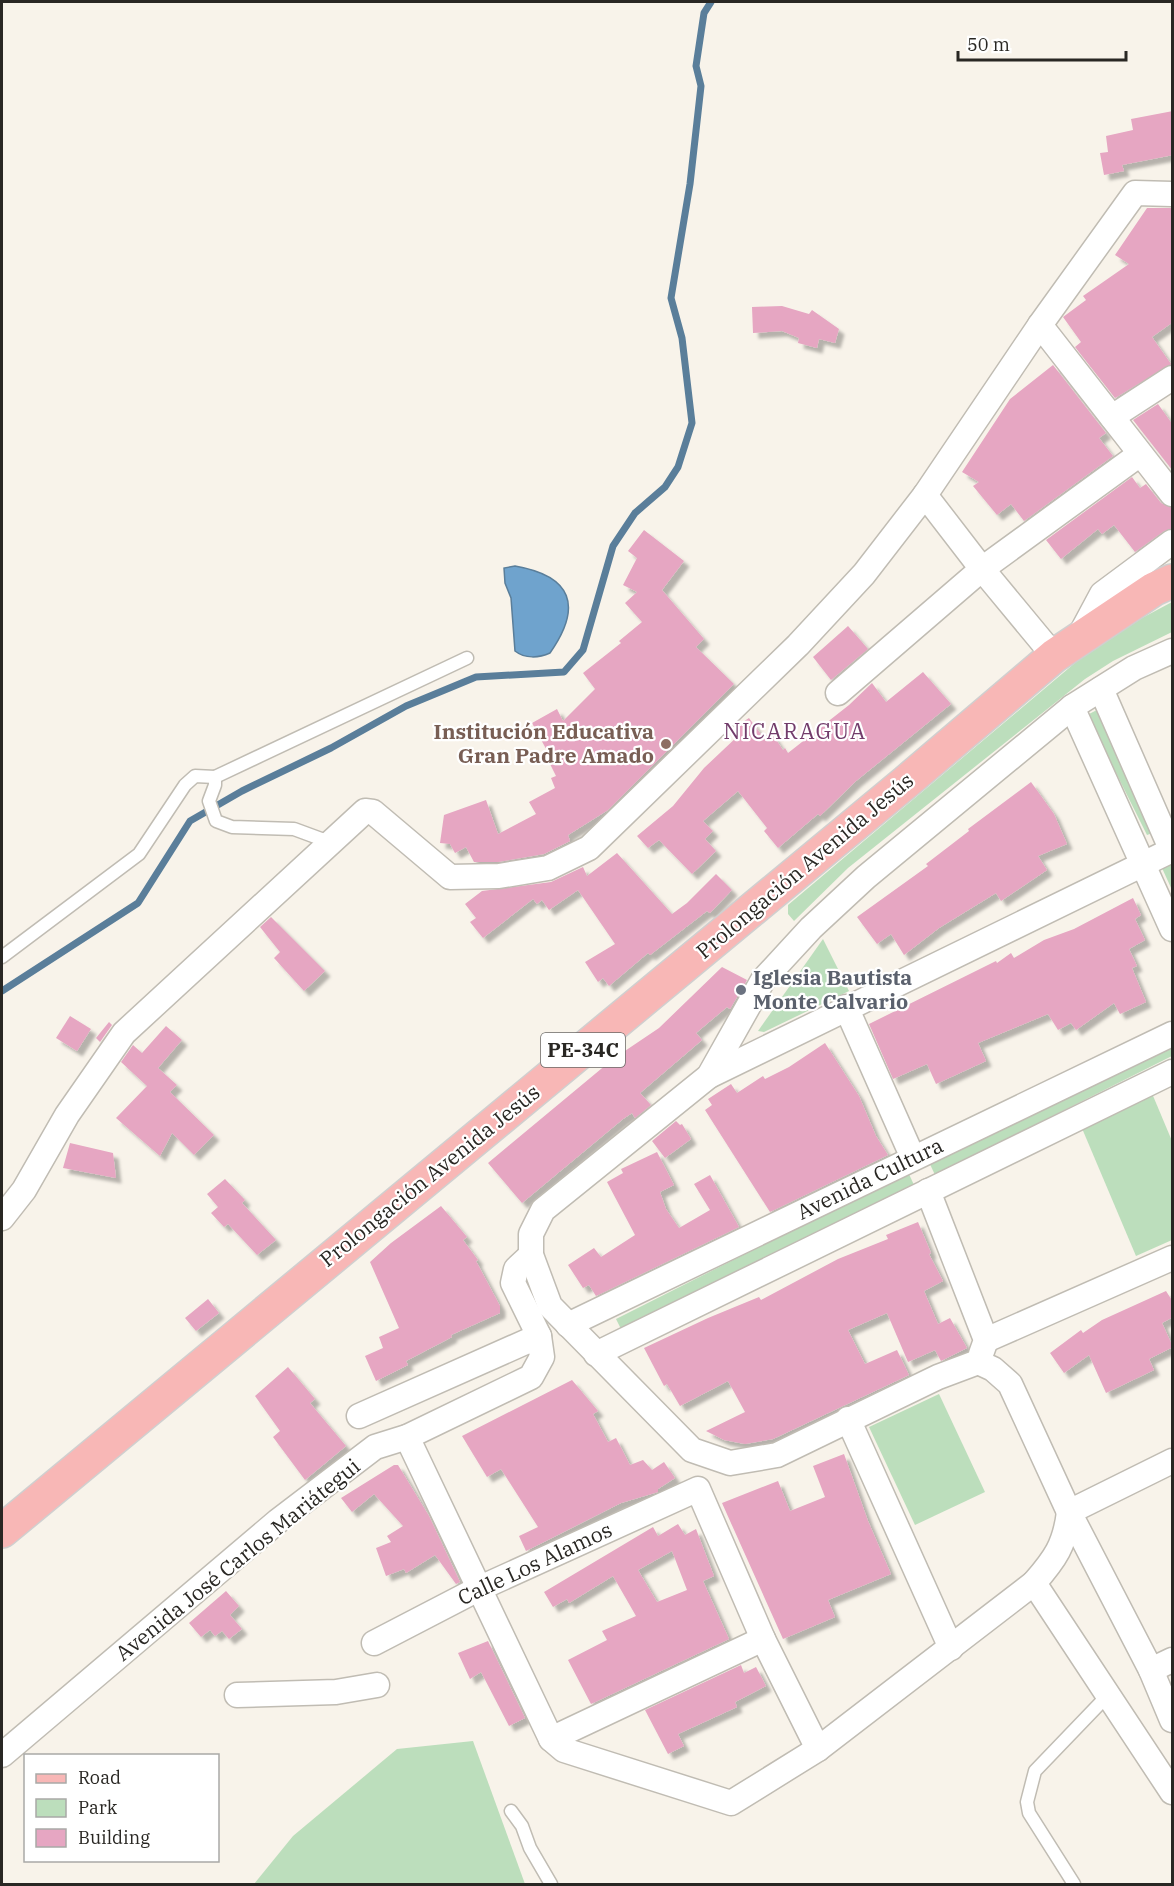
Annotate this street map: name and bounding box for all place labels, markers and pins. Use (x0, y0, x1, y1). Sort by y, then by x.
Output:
place label: Institución Educativa Gran Padre Amado (434, 717, 654, 769)
marker: Institución Educativa Gran Padre Amado (659, 737, 673, 751)
place label: Iglesia Bautista Monte Calvario (753, 963, 912, 1015)
marker: Iglesia Bautista Monte Calvario (734, 983, 748, 997)

